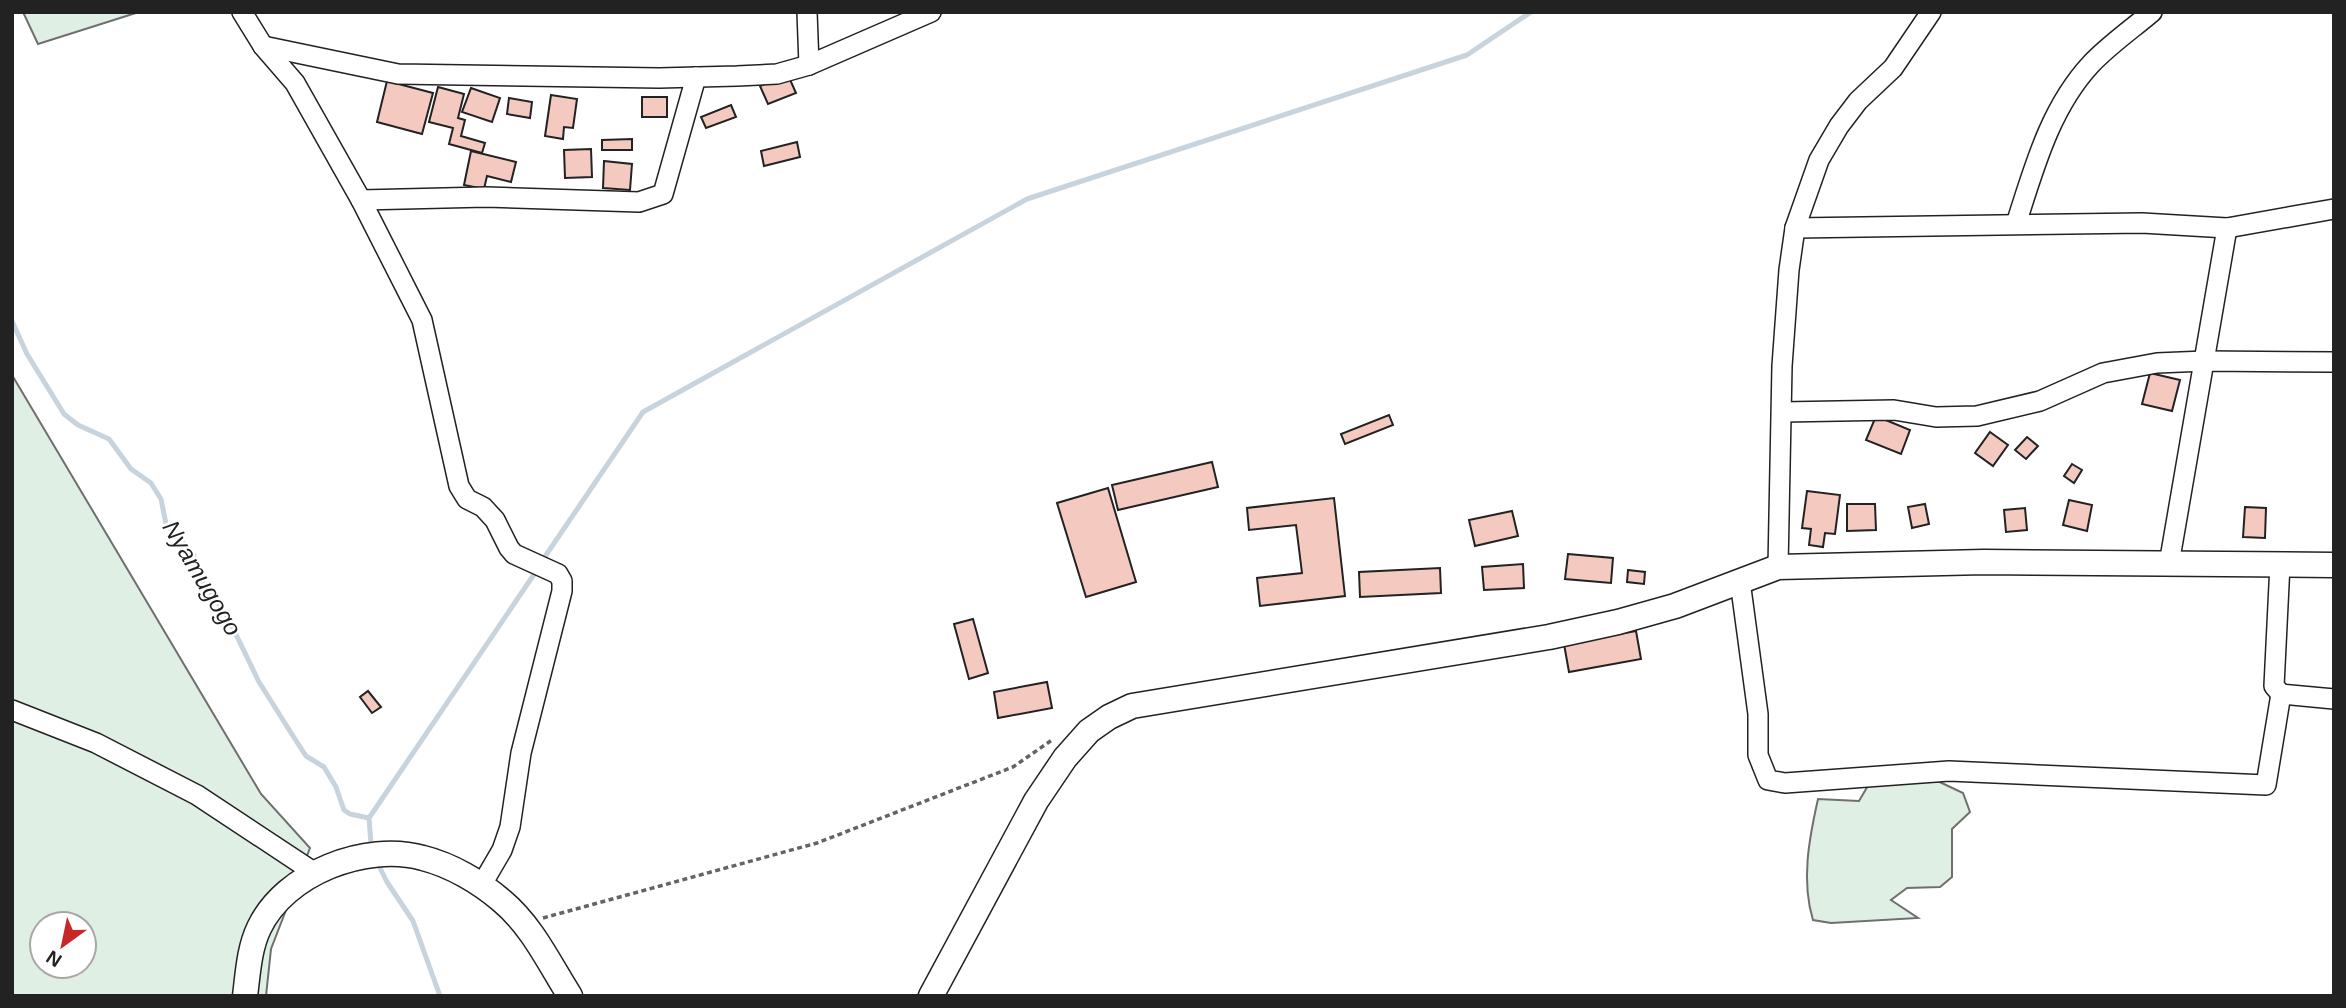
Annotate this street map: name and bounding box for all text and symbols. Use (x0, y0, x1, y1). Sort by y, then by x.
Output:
water label: Nyamugogo (158, 515, 247, 640)
north arrow (28, 910, 98, 980)
text: N (43, 946, 65, 971)

